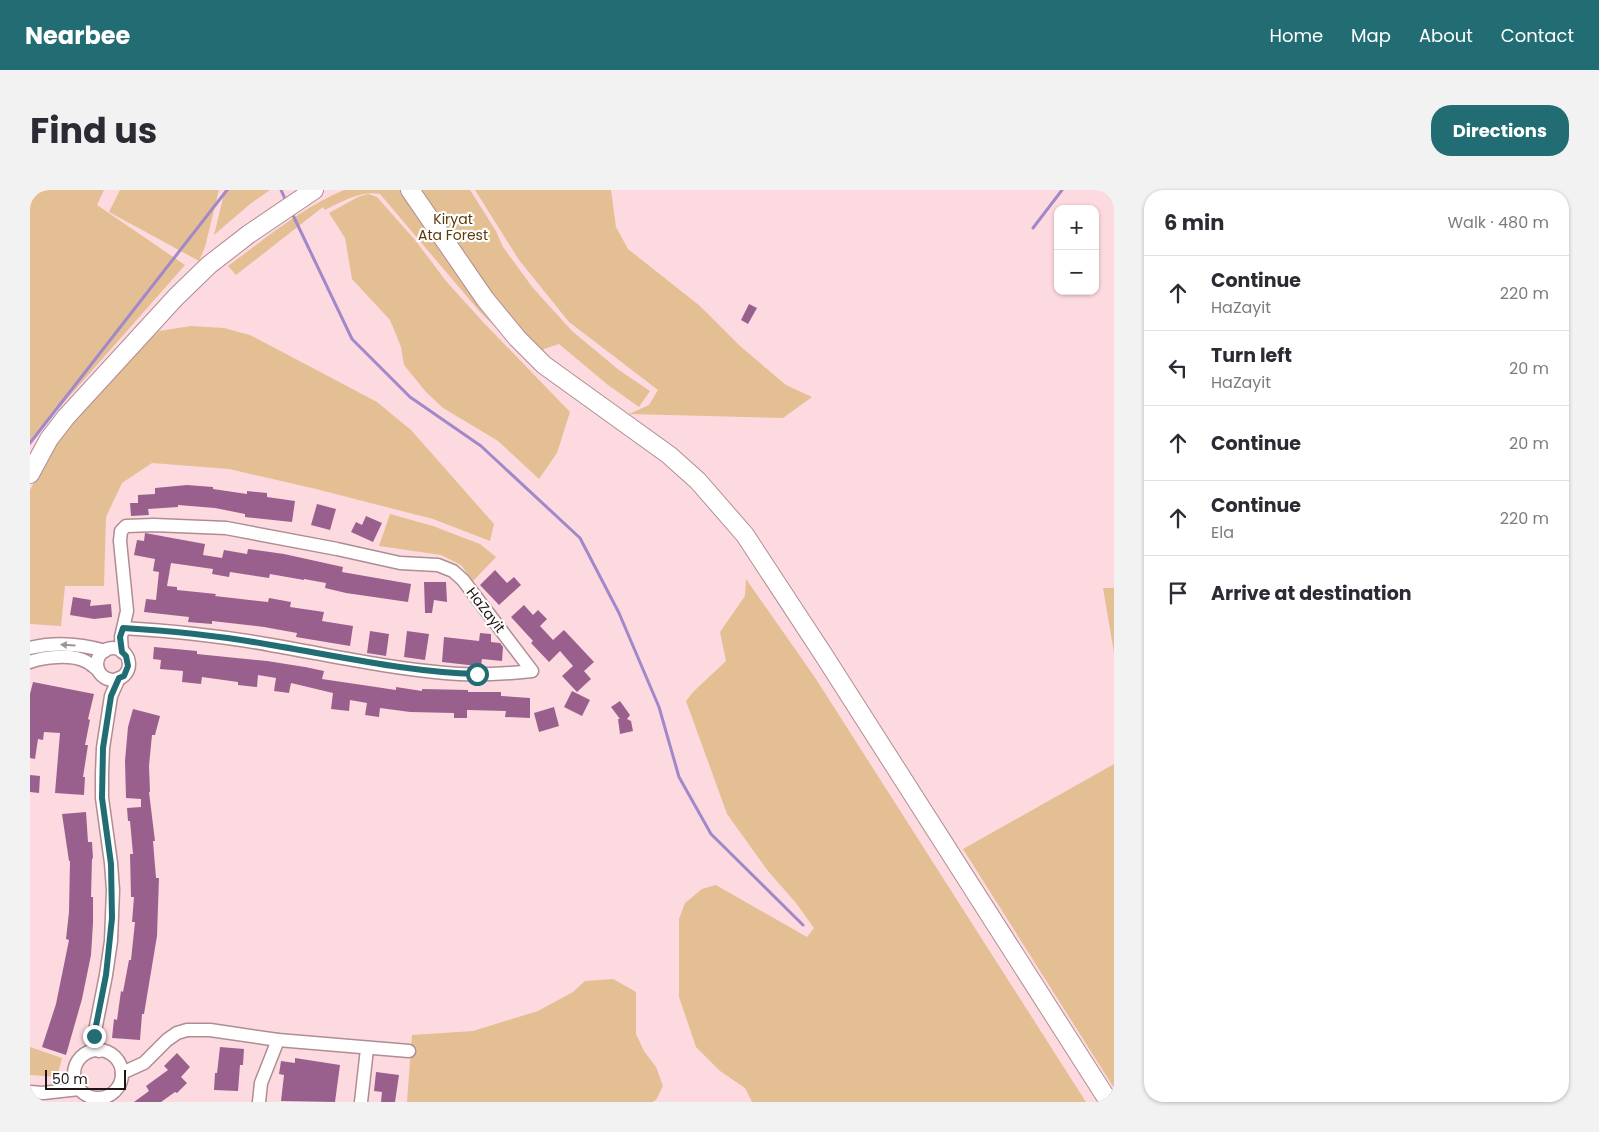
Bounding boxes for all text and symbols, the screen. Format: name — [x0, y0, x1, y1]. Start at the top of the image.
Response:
text: Nearbee — [25, 19, 130, 52]
text: Home — [1269, 23, 1323, 48]
text: Map — [1351, 23, 1391, 48]
text: About — [1419, 23, 1473, 48]
text: Contact — [1501, 23, 1574, 48]
button: Directions — [1431, 105, 1569, 156]
text: Find us — [30, 106, 157, 155]
map controls — [1054, 205, 1099, 295]
button: + — [1054, 205, 1099, 250]
text: 6 min — [1164, 208, 1224, 237]
park label: Kiryat Ata Forest — [418, 209, 488, 245]
text: Walk · 480 m — [1447, 211, 1549, 234]
button: − — [1054, 250, 1099, 295]
text: Continue — [1211, 267, 1301, 294]
icon: ahead — [1164, 279, 1192, 307]
text: 220 m — [1500, 282, 1549, 305]
text: HaZayit — [1211, 296, 1271, 319]
text: Turn left — [1211, 342, 1292, 369]
icon: left — [1164, 354, 1192, 382]
text: 20 m — [1509, 357, 1549, 380]
text: HaZayit — [1211, 371, 1271, 394]
icon: ahead — [1164, 429, 1192, 457]
text: Continue — [1211, 430, 1301, 457]
text: 20 m — [1509, 432, 1549, 455]
text: Continue — [1211, 492, 1301, 519]
icon: ahead — [1164, 504, 1192, 532]
text: 220 m — [1500, 507, 1549, 530]
text: Ela — [1211, 521, 1234, 544]
icon: arrive — [1164, 579, 1192, 607]
text: Arrive at destination — [1211, 580, 1412, 607]
street label: HaZayit — [462, 583, 510, 637]
one-way arrow — [59, 641, 75, 649]
route start — [466, 663, 489, 686]
route end — [83, 1025, 106, 1048]
scale bar — [45, 1067, 126, 1090]
text: 50 m — [52, 1069, 88, 1089]

